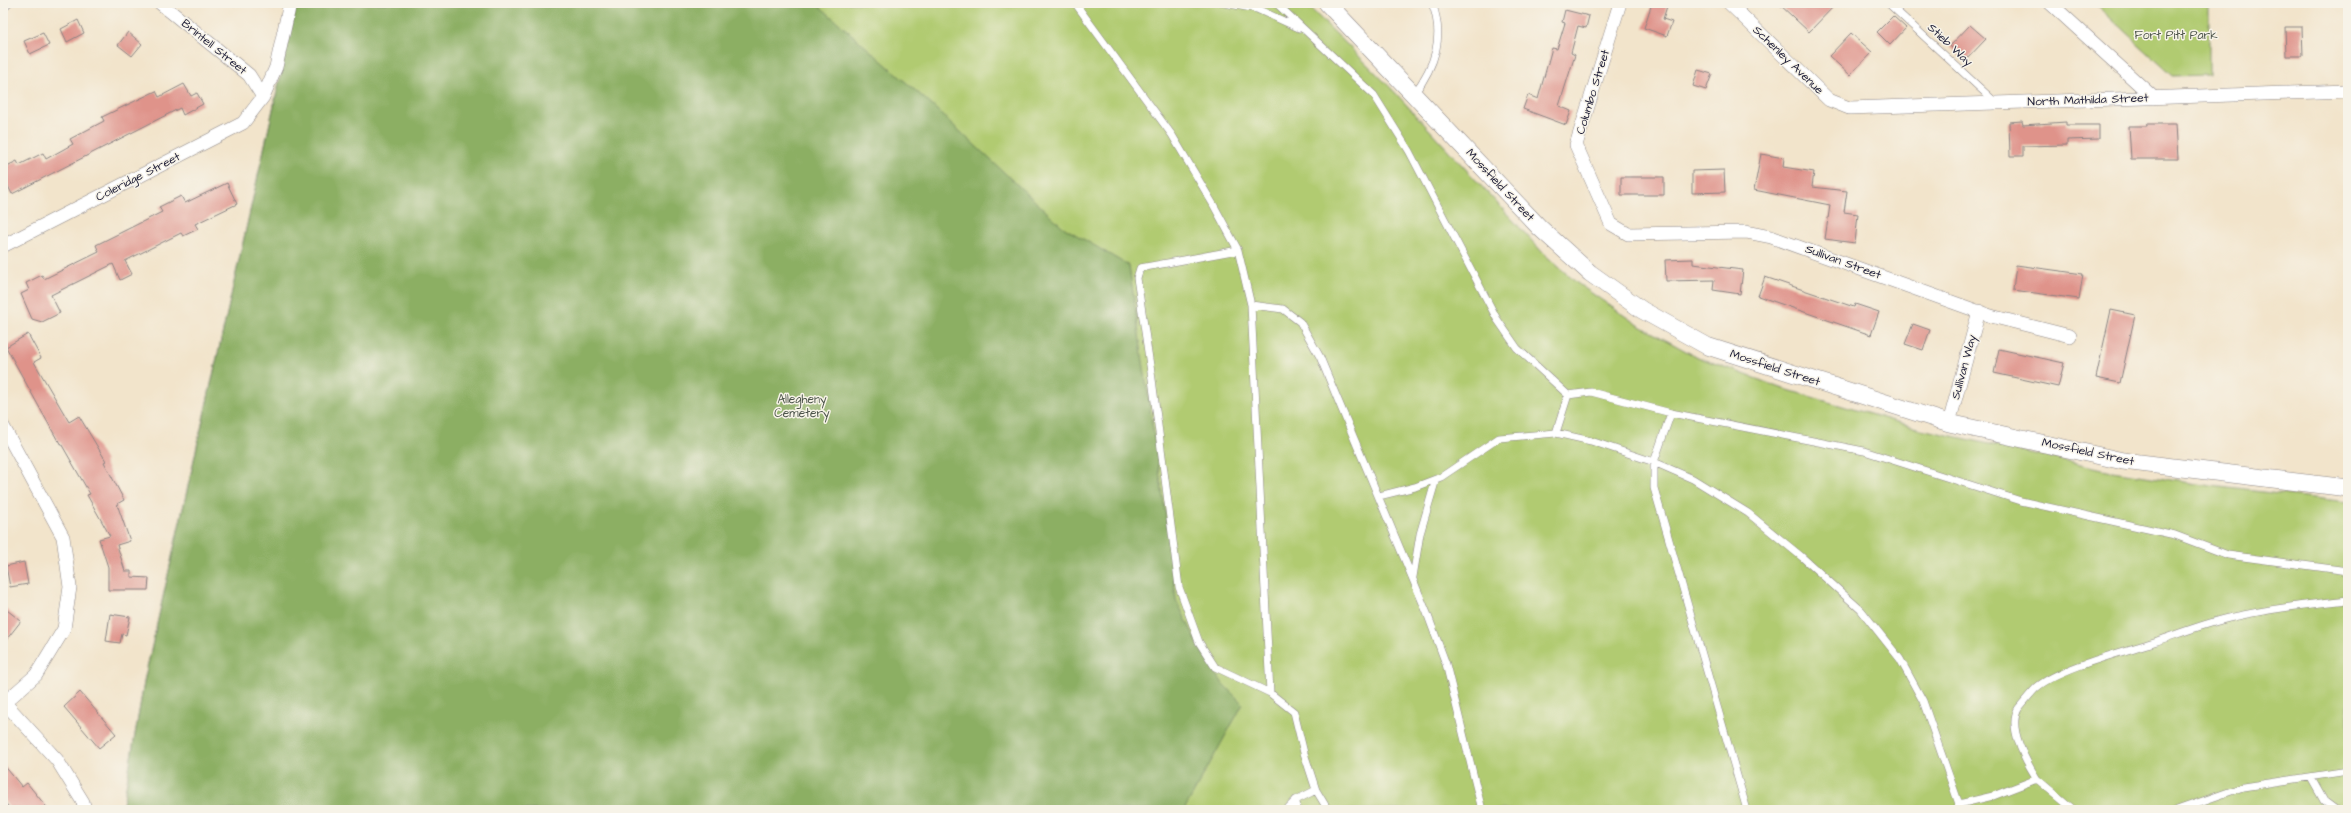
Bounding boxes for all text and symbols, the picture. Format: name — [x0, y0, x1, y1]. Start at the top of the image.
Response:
street label: Brintell Street — [178, 15, 251, 79]
street label: Stieb Way — [1923, 20, 1977, 71]
street label: Schenley Avenue — [1748, 22, 1828, 99]
park label: Fort Pitt Park — [2134, 27, 2218, 44]
street label: Columbo Street — [1572, 47, 1614, 137]
street label: North Mathilda Street — [2027, 89, 2149, 111]
street label: Mossfield Street — [1462, 145, 1538, 225]
street label: Coleridge Street — [93, 148, 184, 207]
street label: Sullivan Street — [1803, 240, 1883, 284]
street label: Sullivan Way — [1947, 332, 1982, 402]
street label: Mossfield Street — [1728, 345, 1822, 391]
park label: Allegheny Cemetery — [774, 391, 830, 423]
street label: Mossfield Street — [2040, 434, 2136, 470]

